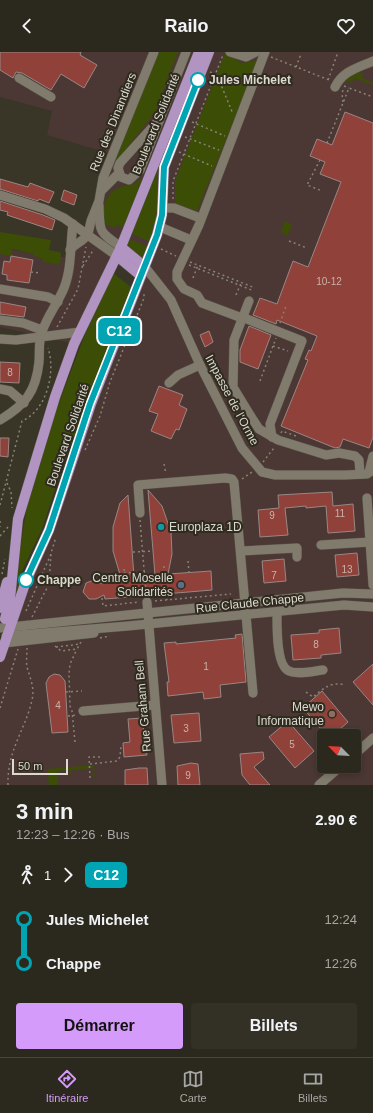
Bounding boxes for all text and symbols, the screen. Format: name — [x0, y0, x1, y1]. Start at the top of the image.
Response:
icon: back — [16, 15, 38, 37]
icon: heart — [335, 15, 357, 37]
text: Railo — [164, 16, 209, 36]
street label: Rue des Dinandiers — [87, 71, 139, 173]
street label: Boulevard Solidarité — [129, 71, 183, 176]
marker: Jules Michelet — [190, 72, 206, 88]
place label: Jules Michelet — [209, 73, 291, 87]
house number: 10-12 — [316, 276, 342, 287]
line badge: C12 — [96, 318, 142, 344]
text: C12 — [106, 323, 132, 339]
street label: Impasse de l'Orme — [202, 352, 262, 448]
house number: 8 — [7, 367, 13, 378]
street label: Boulevard Solidarité — [44, 382, 92, 488]
house number: 11 — [335, 508, 346, 519]
house number: 9 — [269, 510, 275, 521]
place label: Europlaza 1D — [169, 520, 242, 534]
marker: Europlaza 1D — [156, 522, 166, 532]
house number: 13 — [341, 564, 353, 575]
house number: 7 — [271, 570, 277, 581]
place label: Centre Moselle Solidarités — [92, 571, 173, 599]
marker: Chappe — [18, 572, 34, 588]
place label: Chappe — [37, 573, 81, 587]
marker: Centre Moselle Solidarités — [176, 580, 186, 590]
street label: Rue Claude Chappe — [195, 590, 305, 616]
house number: 8 — [313, 639, 319, 650]
street label: Rue Graham Bell — [132, 660, 154, 752]
house number: 1 — [203, 661, 209, 672]
house number: 4 — [55, 700, 61, 711]
place label: Mewo Informatique — [257, 700, 324, 728]
marker: Mewo Informatique — [327, 709, 337, 719]
house number: 3 — [183, 723, 189, 734]
north arrow — [317, 729, 361, 773]
map controls — [317, 729, 361, 773]
house number: 5 — [289, 739, 295, 750]
scale bar — [12, 757, 68, 776]
text: 50 m — [18, 760, 42, 772]
house number: 9 — [185, 770, 191, 781]
text: 3 min — [16, 799, 73, 824]
text: 2.90 € — [315, 811, 357, 828]
text: 12:23 – 12:26 · Bus — [16, 827, 129, 842]
icon: walk — [16, 864, 38, 886]
icon: forward — [57, 864, 79, 886]
text: C12 — [93, 867, 119, 883]
text: 1 — [44, 868, 51, 883]
text: Jules Michelet — [46, 911, 149, 928]
text: 12:24 — [324, 912, 357, 927]
text: Chappe — [46, 955, 101, 972]
text: 12:26 — [324, 956, 357, 971]
button: Démarrer — [16, 1003, 183, 1049]
button: Billets — [191, 1003, 357, 1049]
tab: Itinéraire — [46, 1068, 88, 1104]
tab: Carte — [180, 1068, 207, 1104]
tab: Billets — [298, 1068, 327, 1104]

